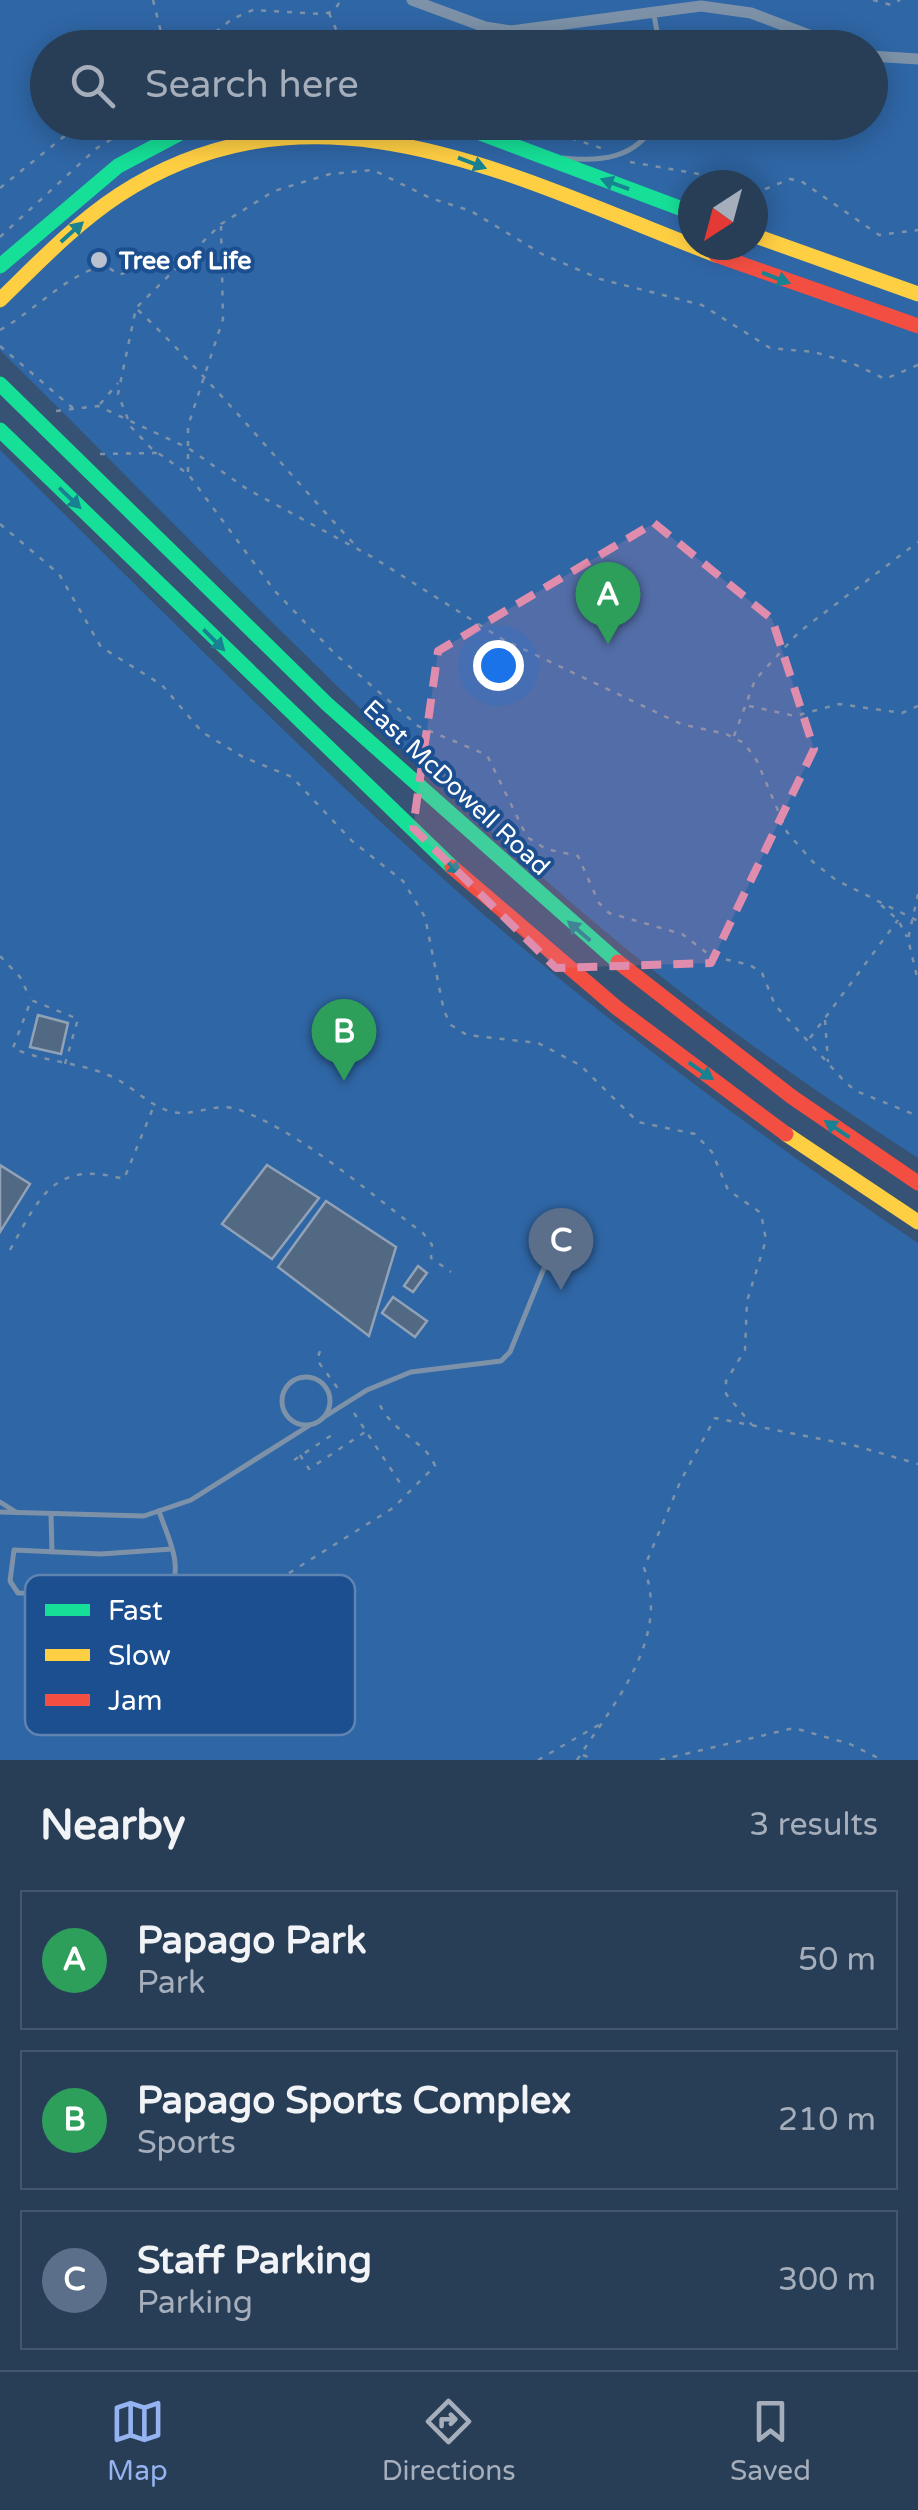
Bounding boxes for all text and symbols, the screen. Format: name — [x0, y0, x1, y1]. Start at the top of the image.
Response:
search box — [30, 30, 888, 140]
icon: search — [65, 58, 120, 113]
text: Search here — [145, 62, 359, 108]
one-way arrow — [458, 156, 488, 171]
north arrow — [678, 170, 768, 260]
one-way arrow — [599, 175, 629, 191]
one-way arrow — [59, 222, 84, 244]
place label: Tree of Life — [118, 246, 251, 276]
marker: Tree of Life — [88, 249, 110, 271]
one-way arrow — [762, 271, 792, 286]
one-way arrow — [57, 486, 81, 509]
pin: A — [576, 562, 640, 644]
one-way arrow — [202, 628, 226, 652]
your location — [473, 640, 524, 691]
street label: East McDowell Road — [357, 694, 556, 882]
one-way arrow — [437, 853, 462, 875]
one-way arrow — [567, 921, 592, 943]
pin: B — [312, 998, 376, 1081]
one-way arrow — [687, 1061, 714, 1080]
one-way arrow — [824, 1120, 851, 1139]
pin: C — [528, 1208, 594, 1290]
legend — [25, 1575, 355, 1735]
text: Fast — [108, 1594, 163, 1628]
text: Slow — [108, 1639, 171, 1673]
text: Jam — [108, 1684, 163, 1718]
text: Nearby — [40, 1800, 185, 1851]
text: 3 results — [749, 1806, 878, 1844]
text: Papago Park — [137, 1918, 366, 1964]
text: A — [63, 1941, 86, 1979]
text: 50 m — [798, 1941, 876, 1979]
text: Park — [137, 1964, 205, 2002]
text: Papago Sports Complex — [137, 2078, 572, 2124]
text: B — [63, 2101, 86, 2139]
text: 210 m — [778, 2101, 876, 2139]
text: Sports — [137, 2124, 236, 2162]
text: Staff Parking — [137, 2238, 372, 2284]
text: C — [63, 2261, 86, 2299]
text: 300 m — [778, 2261, 876, 2299]
text: Parking — [137, 2284, 253, 2322]
tab: Map — [107, 2394, 168, 2488]
tab: Directions — [382, 2394, 516, 2488]
tab: Saved — [730, 2394, 811, 2488]

